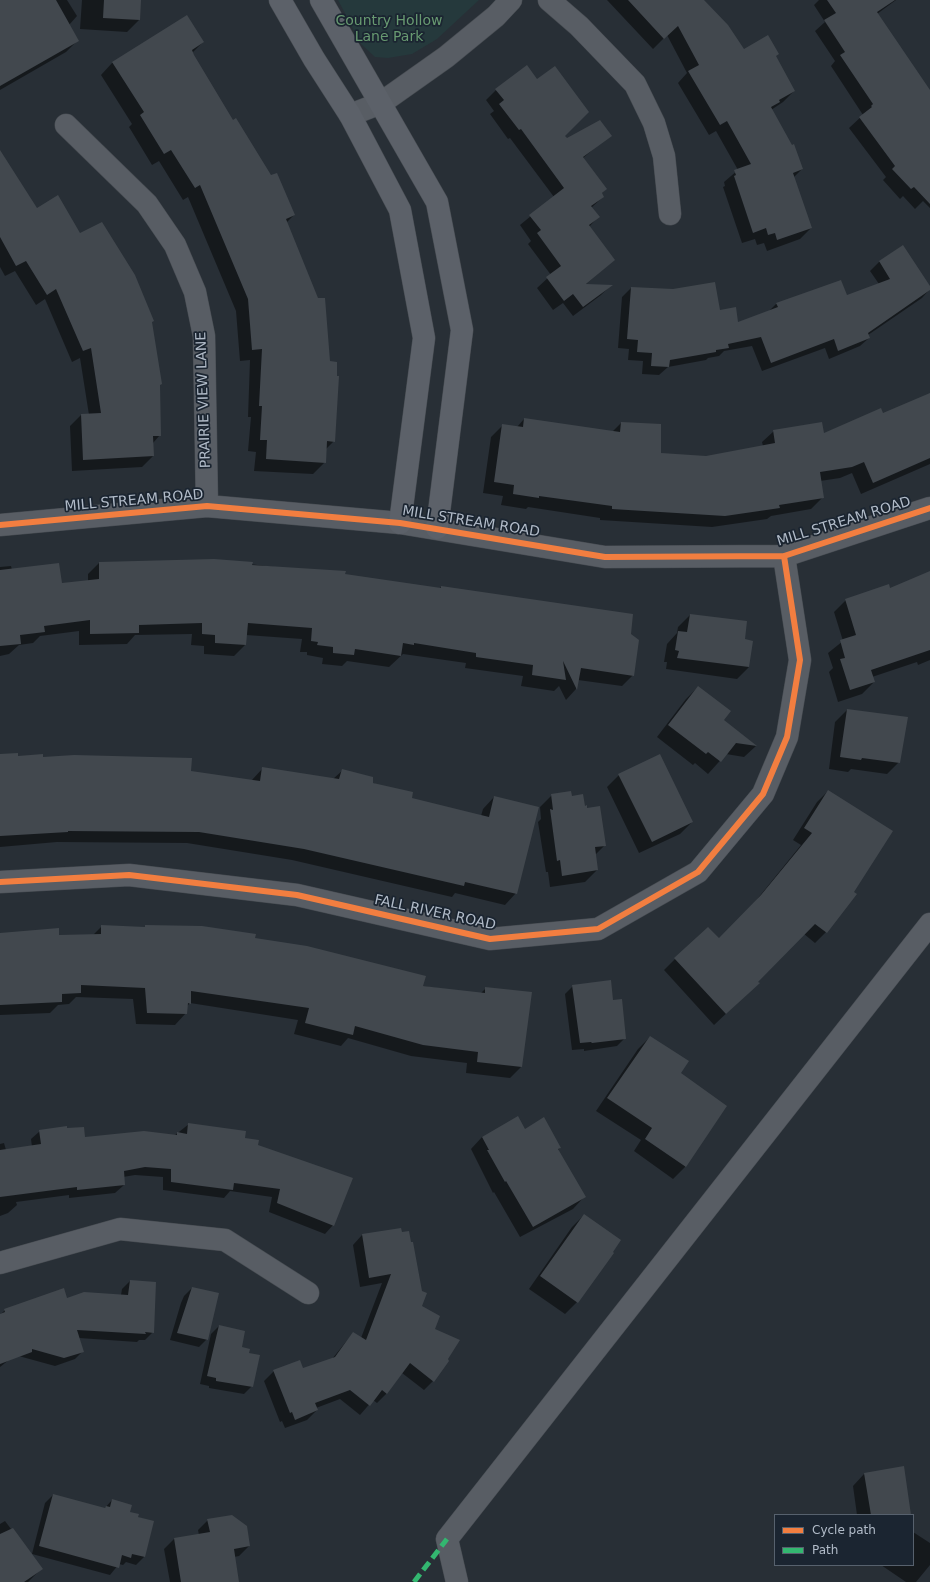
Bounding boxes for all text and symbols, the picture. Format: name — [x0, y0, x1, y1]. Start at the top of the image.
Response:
park label: Country Hollow Lane Park — [336, 13, 442, 46]
street label: PRAIRIE VIEW LANE — [193, 332, 215, 468]
street label: MILL STREAM ROAD — [64, 487, 204, 515]
street label: MILL STREAM ROAD — [775, 494, 913, 550]
street label: MILL STREAM ROAD — [401, 503, 541, 541]
street label: FALL RIVER ROAD — [373, 892, 497, 934]
legend — [774, 1514, 914, 1566]
text: Cycle path — [812, 1523, 876, 1537]
text: Path — [812, 1543, 838, 1557]

